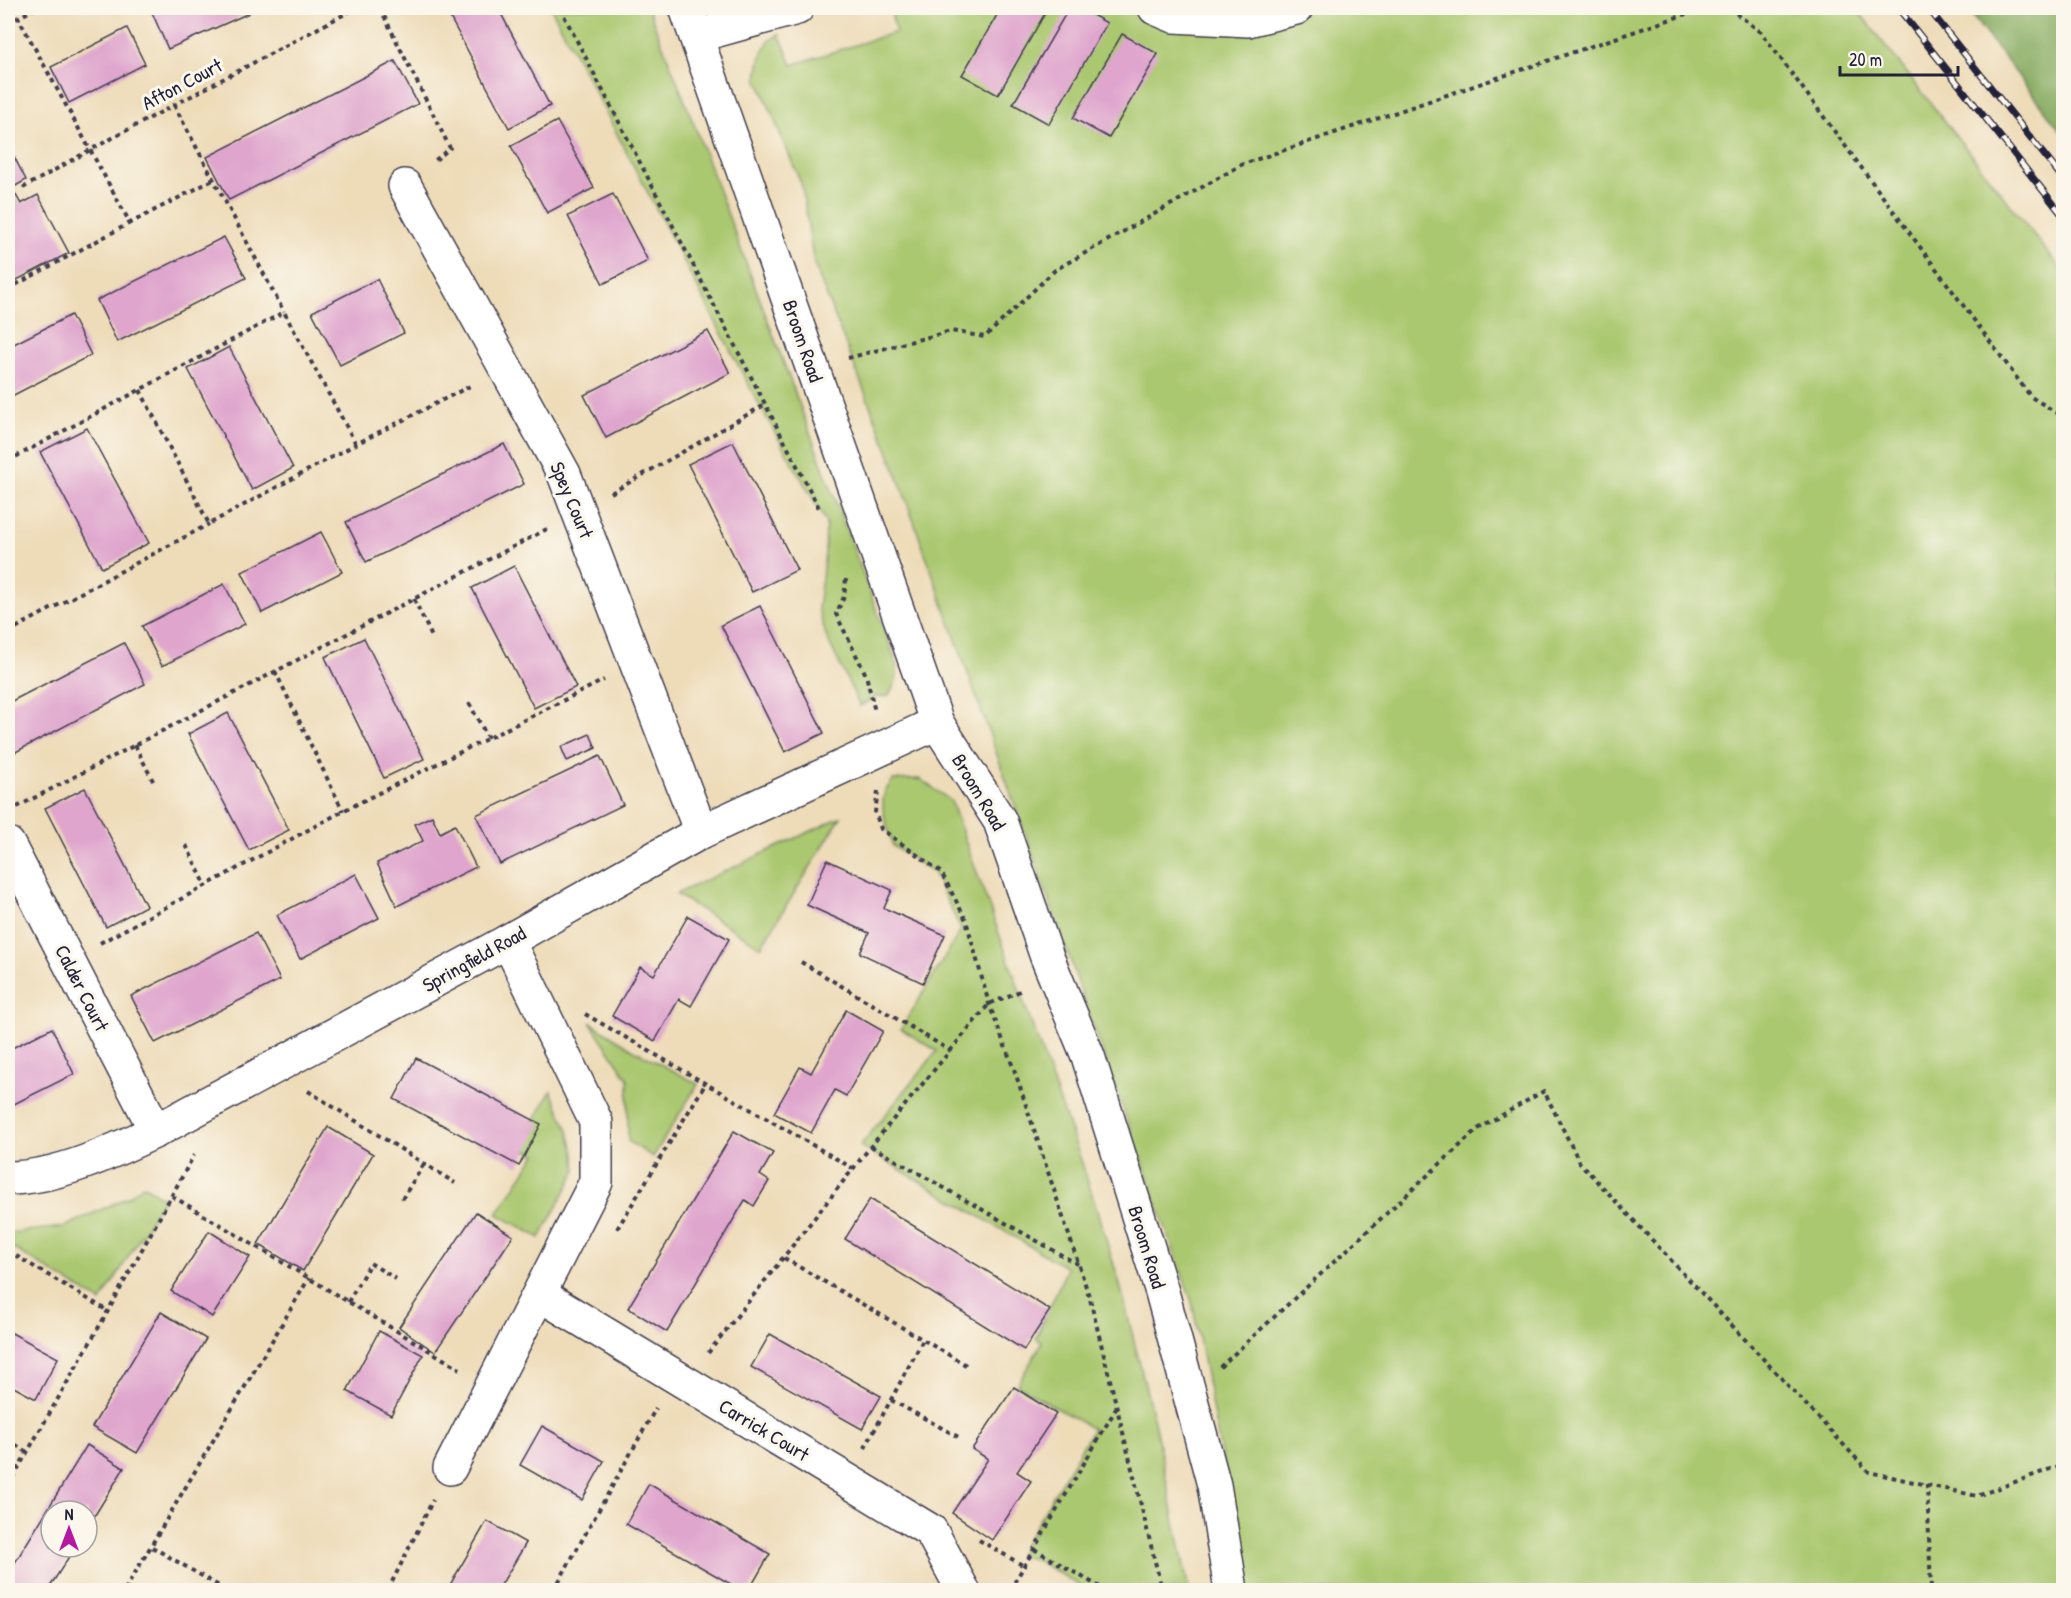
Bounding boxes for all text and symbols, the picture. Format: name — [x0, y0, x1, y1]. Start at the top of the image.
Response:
scale bar — [1840, 39, 1958, 77]
text: 20 m — [1849, 47, 1882, 72]
street label: Afton Court — [137, 51, 228, 116]
street label: Broom Road — [777, 296, 830, 386]
street label: Spey Court — [544, 458, 601, 543]
street label: Broom Road — [946, 748, 1013, 835]
street label: Springfield Road — [417, 919, 530, 998]
street label: Calder Court — [49, 940, 116, 1037]
street label: Broom Road — [1122, 1202, 1173, 1292]
street label: Carrick Court — [714, 1392, 815, 1468]
north arrow — [39, 1499, 99, 1559]
text: N — [65, 1503, 74, 1525]

